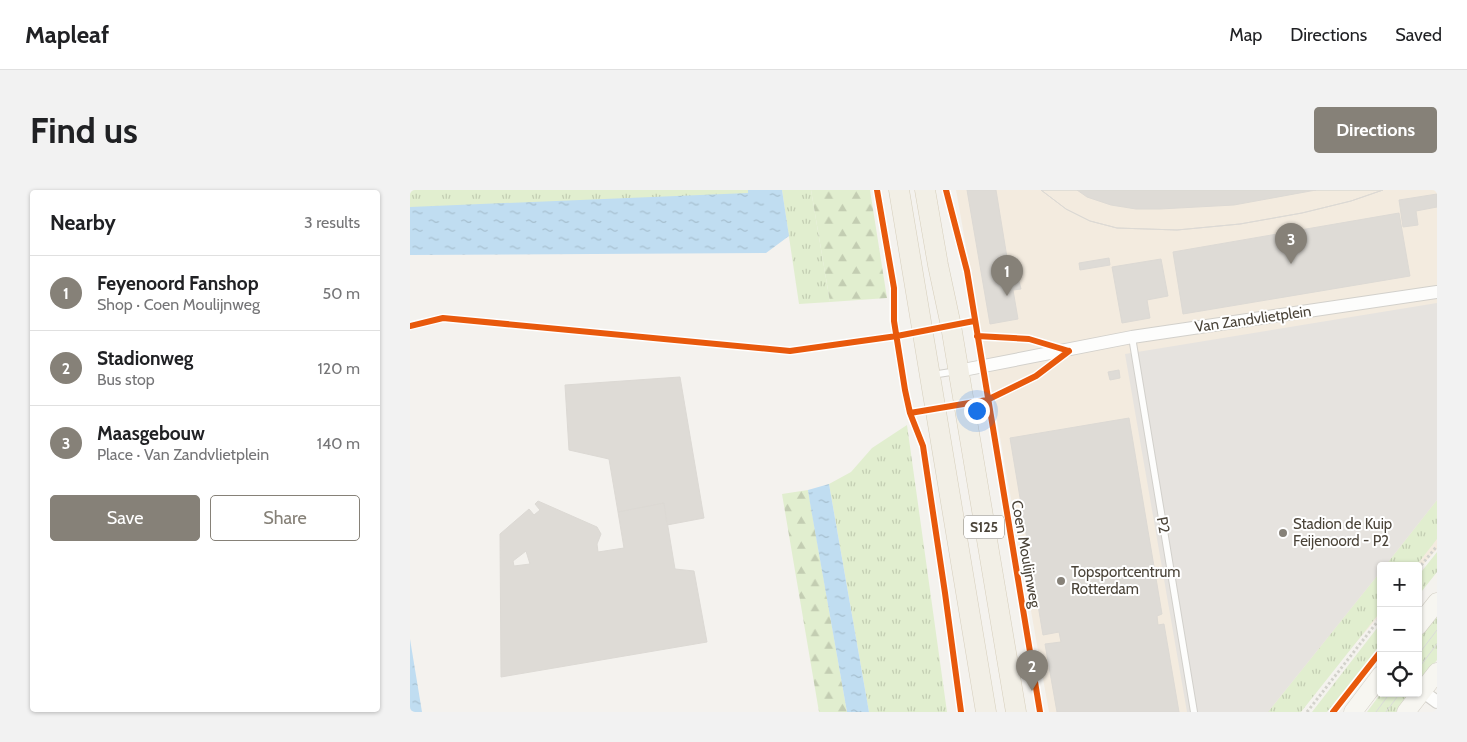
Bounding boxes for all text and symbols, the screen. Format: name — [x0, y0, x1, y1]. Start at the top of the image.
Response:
text: Mapleaf — [25, 20, 109, 49]
text: Map — [1229, 24, 1262, 46]
text: Directions — [1290, 24, 1367, 46]
text: Saved — [1395, 24, 1442, 46]
button: Directions — [1314, 107, 1437, 153]
text: Find us — [30, 109, 138, 152]
text: Nearby — [50, 210, 116, 235]
text: 3 results — [304, 213, 360, 232]
pin: 3 — [1275, 223, 1307, 264]
pin: 1 — [991, 255, 1023, 296]
text: Feyenoord Fanshop — [97, 272, 259, 295]
text: 1 — [63, 284, 69, 303]
text: 50 m — [323, 284, 360, 303]
text: Shop · Coen Moulijnweg — [97, 295, 260, 314]
street label: Van Zandvlietplein — [1194, 302, 1312, 336]
text: Stadionweg — [97, 347, 193, 370]
text: 2 — [62, 359, 70, 378]
text: 120 m — [318, 359, 360, 378]
text: Bus stop — [97, 370, 155, 389]
your location — [964, 398, 990, 424]
text: Maasgebouw — [97, 422, 205, 445]
text: 3 — [62, 434, 70, 453]
text: 140 m — [317, 434, 360, 453]
text: Place · Van Zandvlietplein — [97, 445, 269, 464]
button: Save — [50, 495, 200, 541]
button: Share — [210, 495, 360, 541]
street label: Coen Moulijnweg — [1008, 499, 1044, 610]
street label: P2 — [1153, 515, 1173, 535]
place label: Stadion de Kuip Feijenoord - P2 — [1293, 515, 1392, 550]
road number: S125 — [964, 516, 1004, 538]
marker: Stadion de Kuip Feijenoord - P2 — [1277, 527, 1289, 539]
map controls — [1377, 562, 1422, 697]
button: + — [1377, 562, 1422, 607]
place label: Topsportcentrum Rotterdam — [1071, 563, 1180, 598]
marker: Topsportcentrum Rotterdam — [1055, 575, 1067, 587]
button: − — [1377, 607, 1422, 652]
pin: 2 — [1016, 650, 1048, 691]
button: locate — [1377, 652, 1422, 697]

